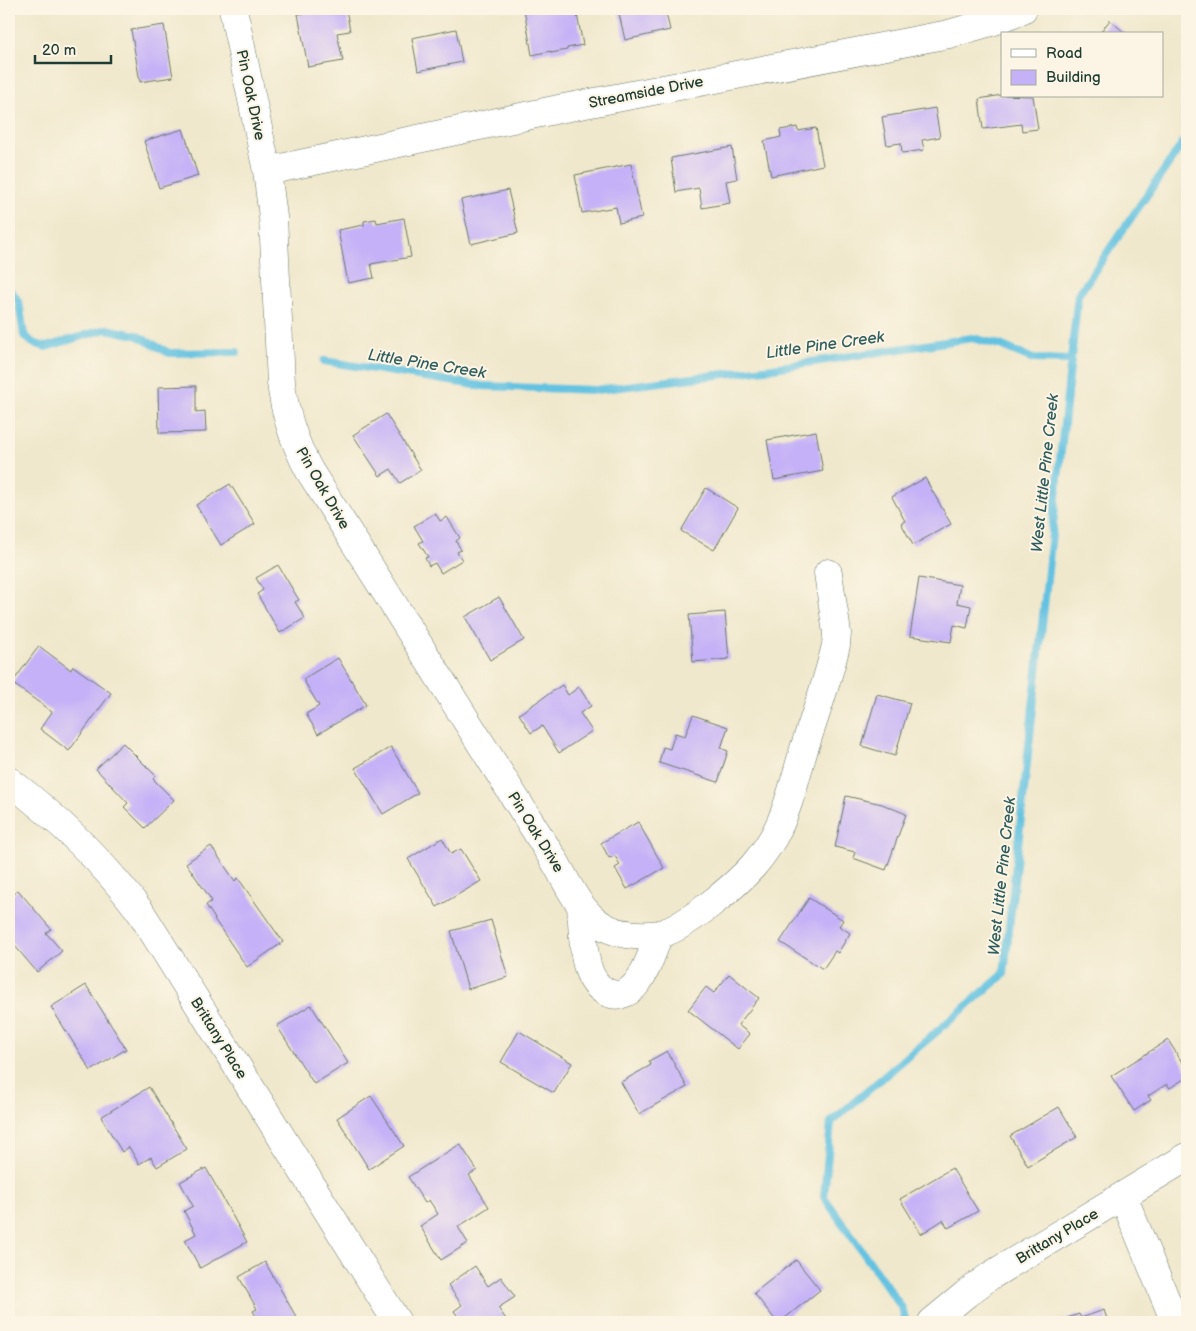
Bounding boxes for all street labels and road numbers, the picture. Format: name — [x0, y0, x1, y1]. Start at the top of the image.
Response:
street label: Pin Oak Drive — [232, 48, 269, 142]
street label: Streamside Drive — [587, 72, 705, 113]
street label: Pin Oak Drive — [291, 444, 354, 533]
street label: Pin Oak Drive — [503, 788, 568, 876]
street label: Brittany Place — [186, 994, 251, 1083]
street label: Brittany Place — [1013, 1204, 1102, 1268]

